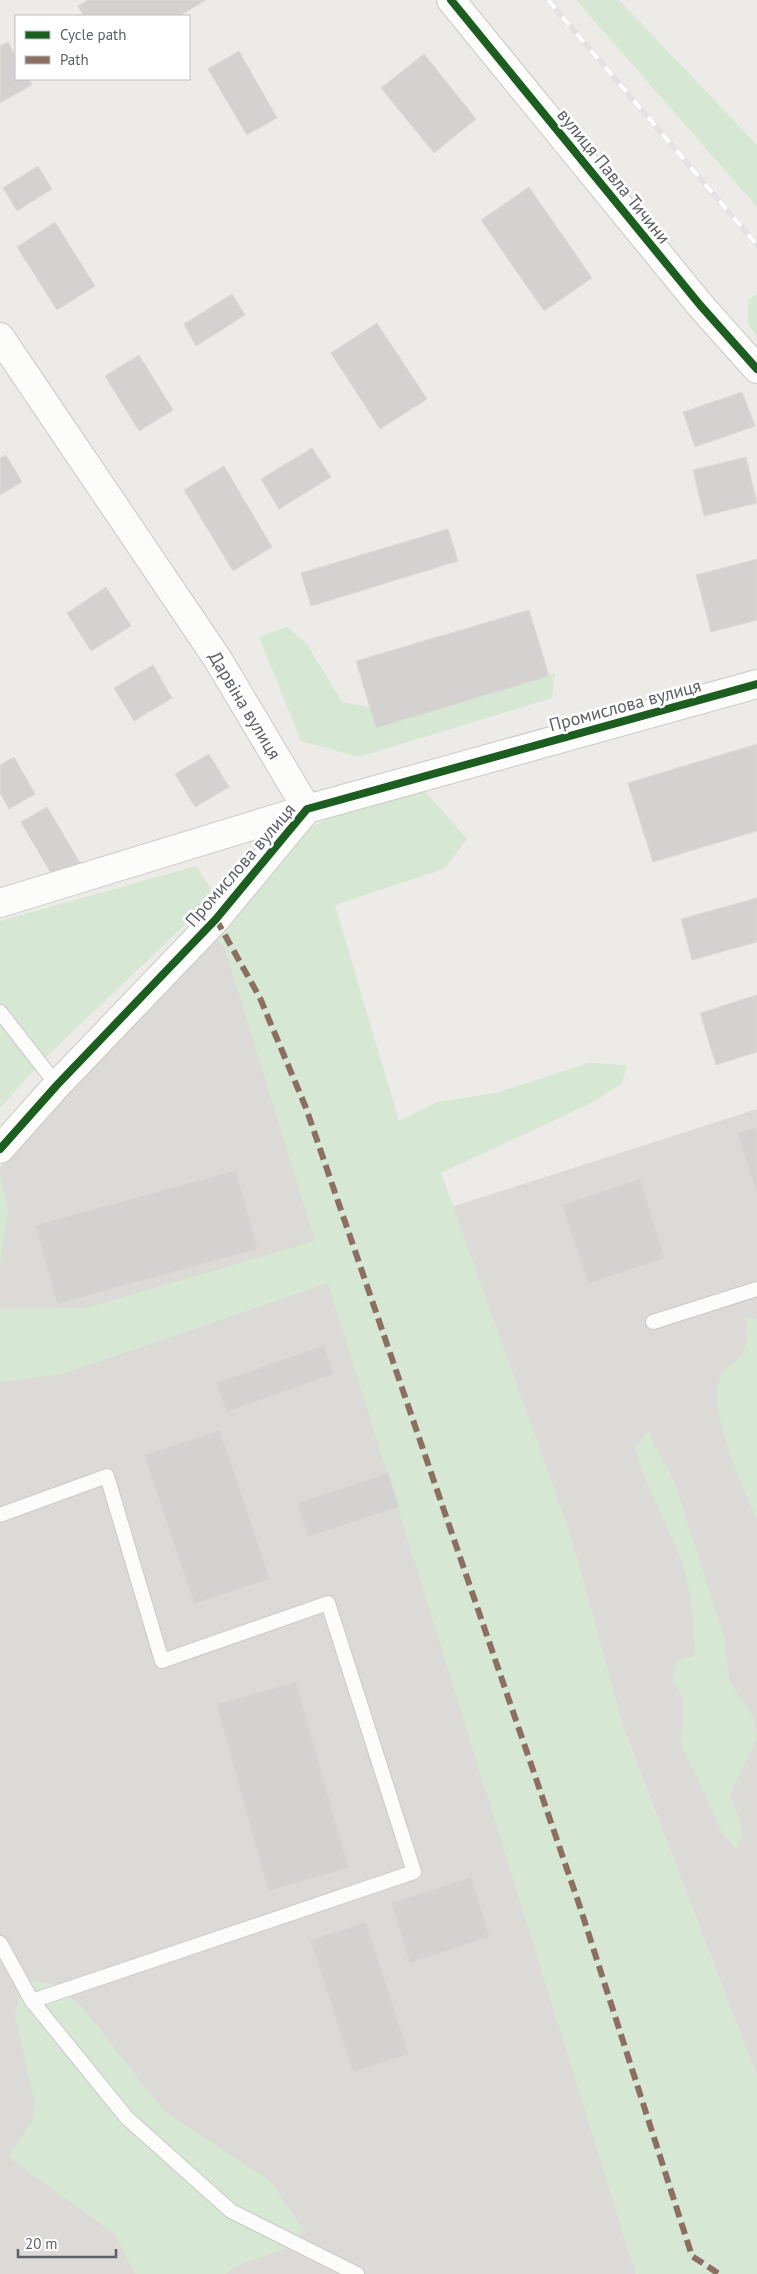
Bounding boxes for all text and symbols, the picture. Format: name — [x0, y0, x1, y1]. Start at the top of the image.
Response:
legend — [15, 15, 190, 80]
text: Cycle path — [60, 25, 126, 44]
text: Path — [60, 50, 89, 69]
street label: вулиця Павла Тичини — [552, 104, 676, 248]
street label: Дарвіна вулиця — [204, 647, 286, 763]
street label: Промислова вулиця — [546, 674, 704, 736]
street label: Промислова вулиця — [180, 798, 300, 932]
scale bar — [18, 2226, 115, 2258]
text: 20 m — [25, 2234, 58, 2253]

